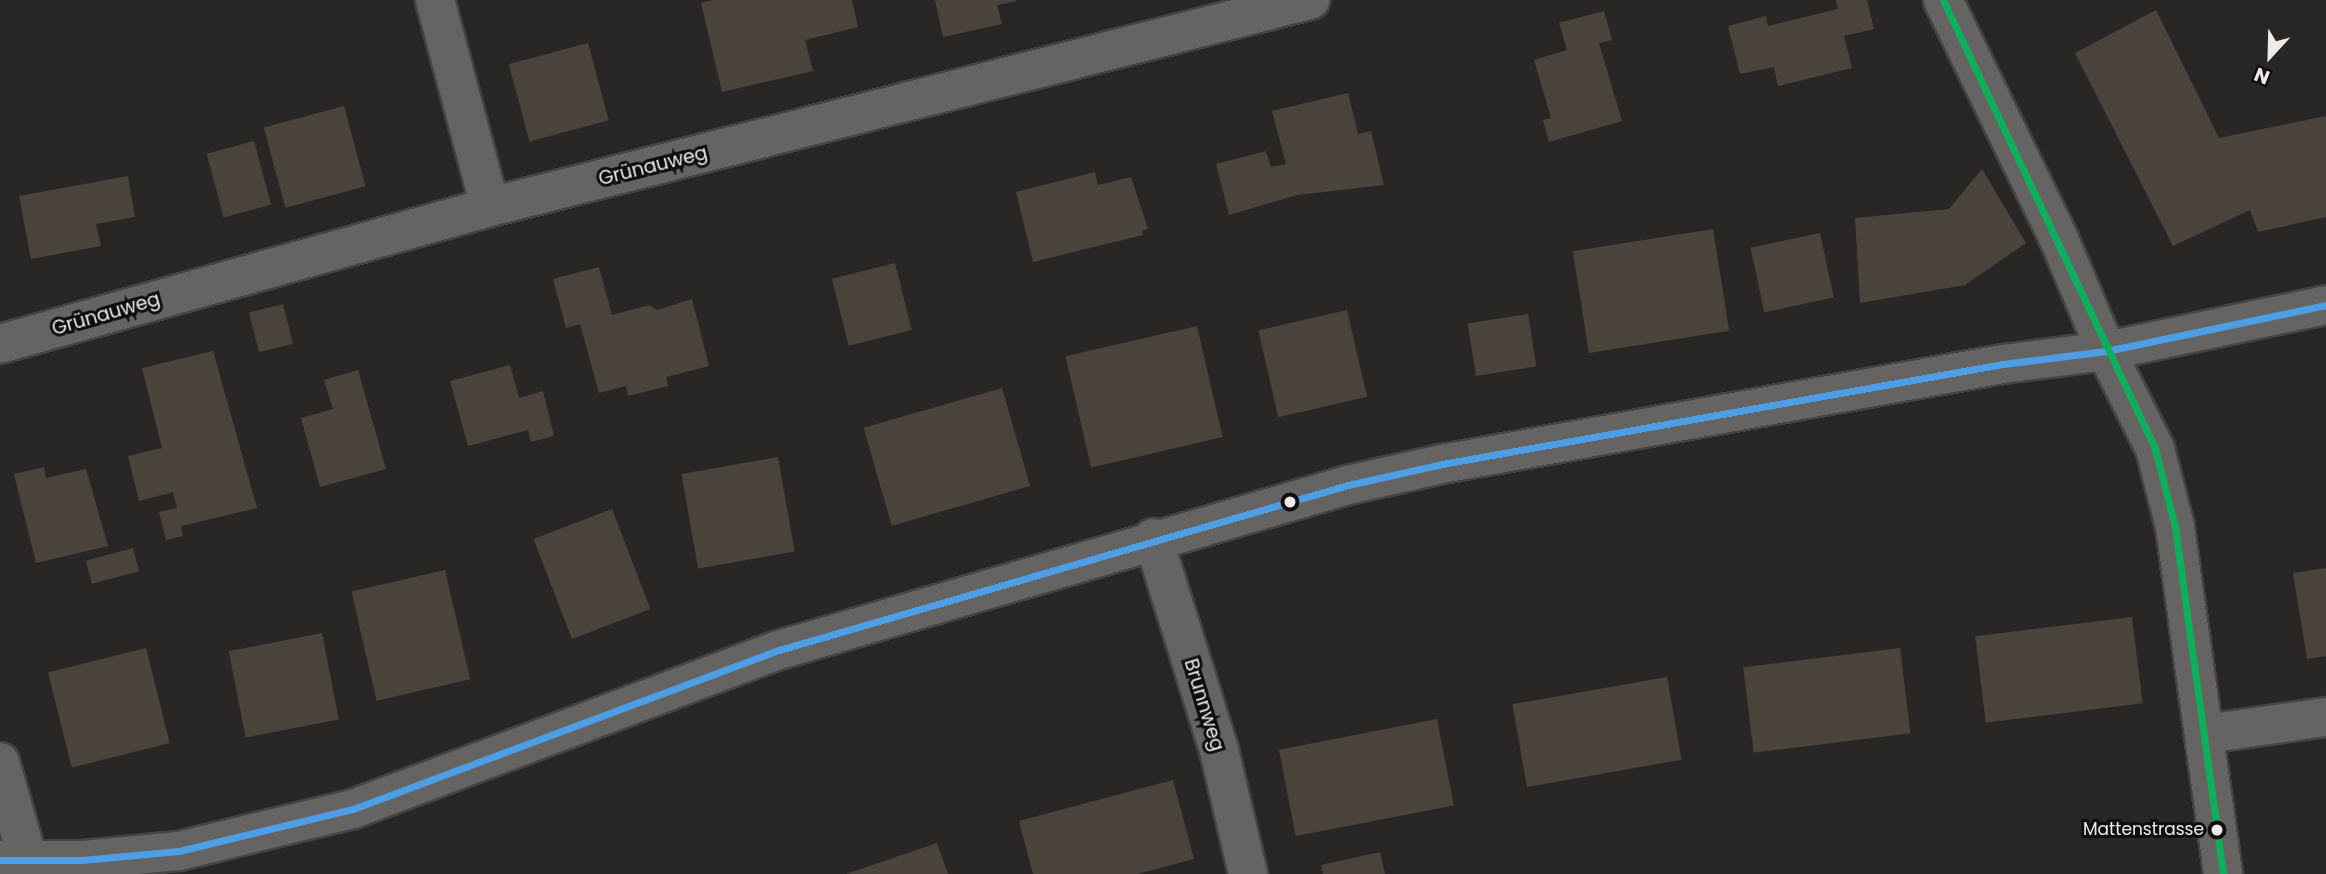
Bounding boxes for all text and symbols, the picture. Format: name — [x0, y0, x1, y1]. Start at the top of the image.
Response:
north arrow — [2235, 21, 2305, 91]
text: N — [2250, 61, 2274, 91]
street label: Grünauweg — [596, 141, 710, 191]
street label: Grünauweg — [49, 288, 163, 340]
unlabelled marker — [1283, 495, 1297, 509]
street label: Brunnweg — [1179, 656, 1229, 754]
place label: Mattenstrasse — [2083, 820, 2204, 840]
marker: Mattenstrasse — [2210, 823, 2224, 837]

